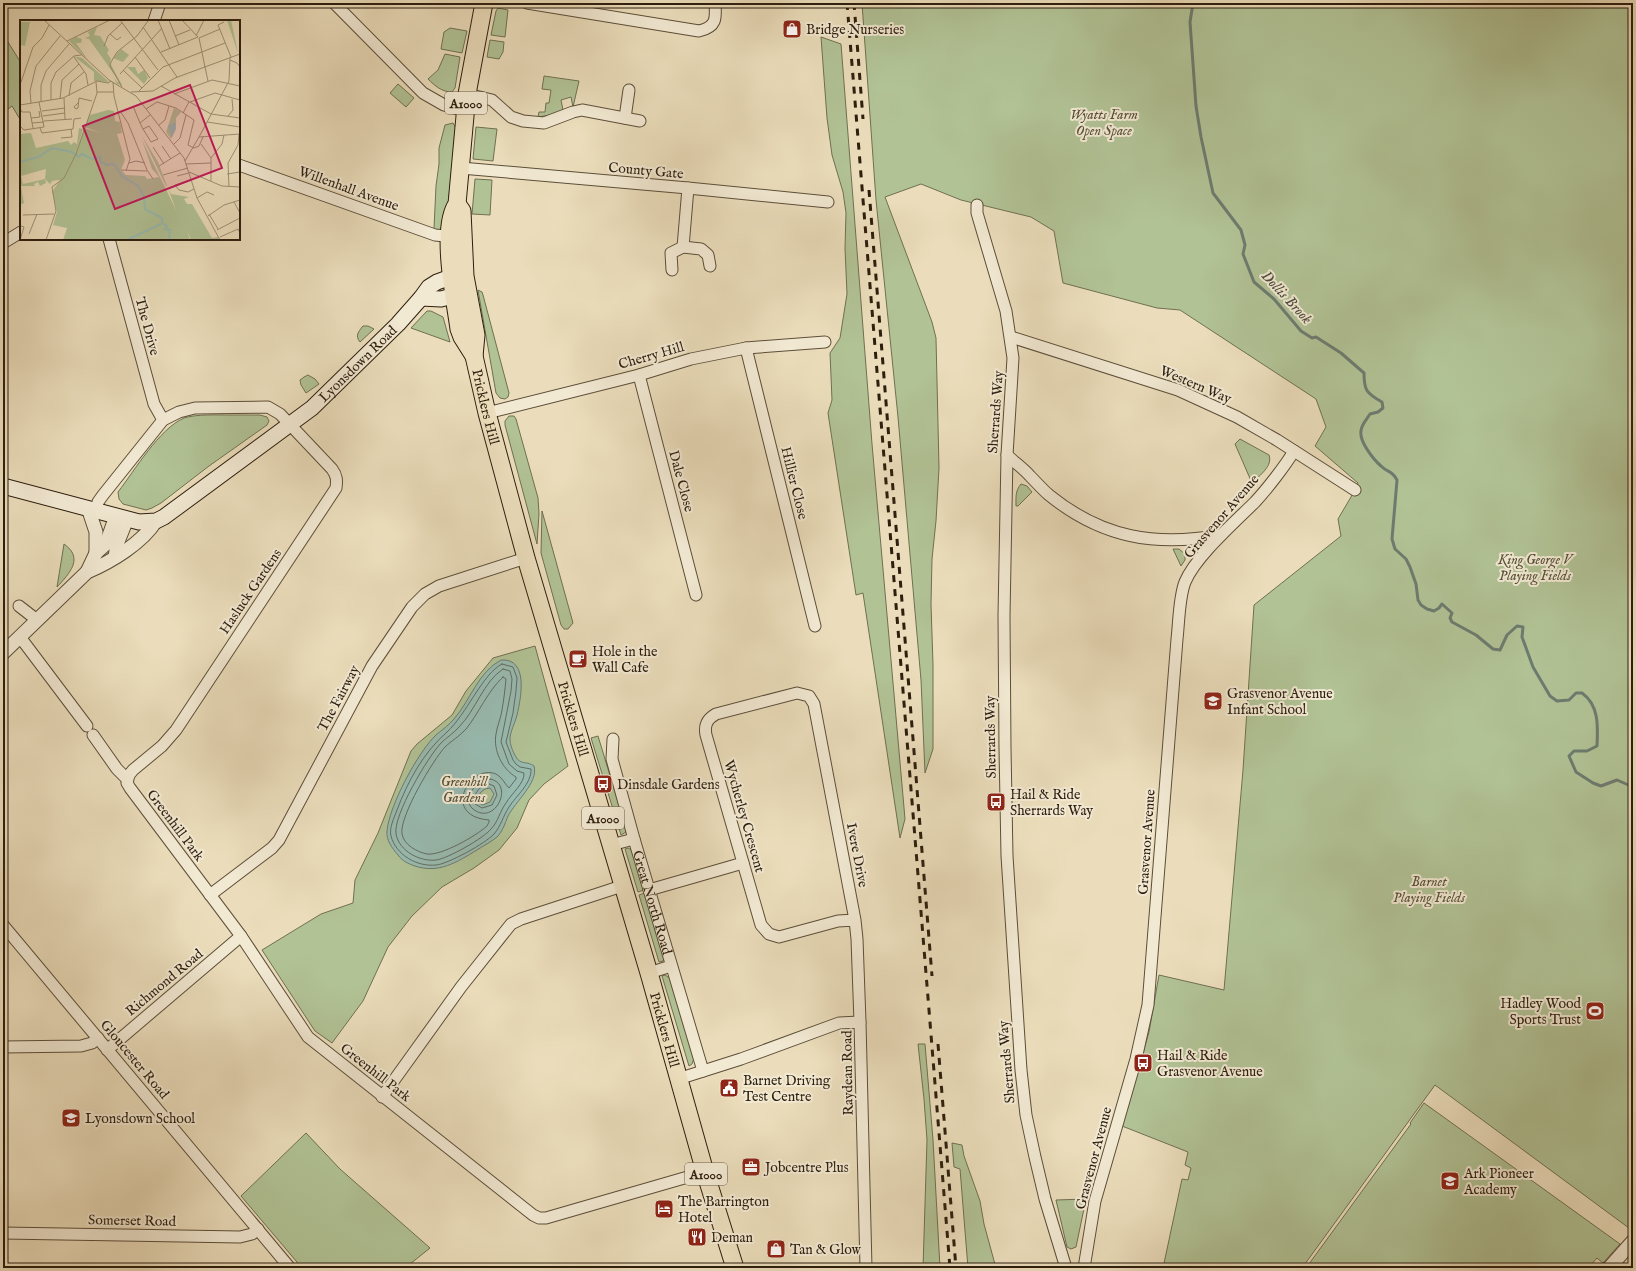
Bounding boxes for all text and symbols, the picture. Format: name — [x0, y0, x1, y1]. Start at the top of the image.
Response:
shop icon: Bridge Nurseries — [781, 18, 803, 40]
inset map — [20, 20, 240, 240]
place label: Bridge Nurseries — [806, 21, 904, 39]
road number: A1000 — [445, 92, 487, 114]
park label: Wyatts Farm Open Space — [1070, 106, 1138, 140]
street label: County Gate — [608, 159, 685, 183]
street label: Willenhall Avenue — [296, 162, 402, 216]
water label: Dollis Brook — [1257, 267, 1316, 328]
street label: The Drive — [131, 295, 164, 358]
street label: Lyonsdown Road — [315, 322, 401, 407]
street label: Cherry Hill — [616, 338, 686, 374]
street label: Western Way — [1157, 362, 1234, 408]
street label: Pricklers Hill — [467, 367, 503, 447]
street label: Sherrards Way — [984, 370, 1008, 454]
street label: Hillier Close — [776, 445, 812, 522]
street label: Dale Close — [664, 448, 698, 515]
street label: Grasvenor Avenue — [1180, 470, 1264, 562]
street label: Hasluck Gardens — [216, 545, 286, 638]
park label: King George V Playing Fields — [1497, 551, 1575, 586]
place label: Hole in the Wall Cafe — [592, 643, 658, 677]
cafe icon: Hole in the Wall Cafe — [567, 648, 589, 670]
street label: The Fairway — [314, 662, 364, 735]
street label: Pricklers Hill — [553, 679, 592, 759]
place label: Grasvenor Avenue Infant School — [1227, 685, 1333, 719]
school or university icon: Grasvenor Avenue Infant School — [1202, 690, 1224, 712]
street label: Sherrards Way — [981, 695, 1001, 779]
street label: Wycherley Crescent — [719, 758, 769, 875]
park label: Greenhill Gardens — [441, 773, 489, 807]
bus stop icon: Dinsdale Gardens — [592, 773, 614, 795]
place label: Dinsdale Gardens — [617, 776, 720, 794]
street label: Greenhill Park — [142, 786, 208, 865]
place label: Hail & Ride Sherrards Way — [1010, 786, 1093, 820]
street label: Grasvenor Avenue — [1134, 788, 1160, 895]
bus stop icon: Hail & Ride Sherrards Way — [985, 791, 1007, 813]
road number: A1000 — [582, 807, 624, 829]
street label: Ivere Drive — [842, 821, 872, 890]
street label: Great North Road — [628, 848, 676, 957]
park label: Barnet Playing Fields — [1393, 873, 1466, 908]
street label: Richmond Road — [122, 945, 207, 1020]
street label: Pricklers Hill — [645, 990, 683, 1070]
place label: Hadley Wood Sports Trust — [1500, 995, 1582, 1029]
sports icon: Hadley Wood Sports Trust — [1584, 1000, 1606, 1022]
street label: Gloucester Road — [96, 1016, 173, 1103]
street label: Sherrards Way — [994, 1020, 1020, 1104]
street label: Raydean Road — [838, 1030, 858, 1116]
street label: Greenhill Park — [336, 1039, 415, 1106]
place label: Hail & Ride Grasvenor Avenue — [1157, 1047, 1263, 1081]
bus stop icon: Hail & Ride Grasvenor Avenue — [1132, 1052, 1154, 1074]
place label: Barnet Driving Test Centre — [743, 1072, 831, 1106]
public building icon: Barnet Driving Test Centre — [718, 1077, 740, 1099]
street label: Grasvenor Avenue — [1072, 1104, 1116, 1212]
school or university icon: Lyonsdown School — [60, 1107, 82, 1129]
place label: Lyonsdown School — [85, 1110, 195, 1128]
office icon: Jobcentre Plus — [740, 1156, 762, 1178]
place label: Jobcentre Plus — [763, 1159, 849, 1177]
road number: A1000 — [685, 1163, 727, 1185]
place label: Ark Pioneer Academy — [1463, 1165, 1534, 1199]
school or university icon: Ark Pioneer Academy — [1439, 1170, 1461, 1192]
place label: The Barrington Hotel — [678, 1193, 770, 1227]
hotel icon: The Barrington Hotel — [653, 1198, 675, 1220]
street label: Somerset Road — [88, 1211, 177, 1231]
restaurant icon: Deman — [686, 1226, 708, 1248]
place label: Deman — [711, 1229, 754, 1247]
shop icon: Tan & Glow — [765, 1238, 787, 1260]
place label: Tan & Glow — [790, 1241, 862, 1259]

